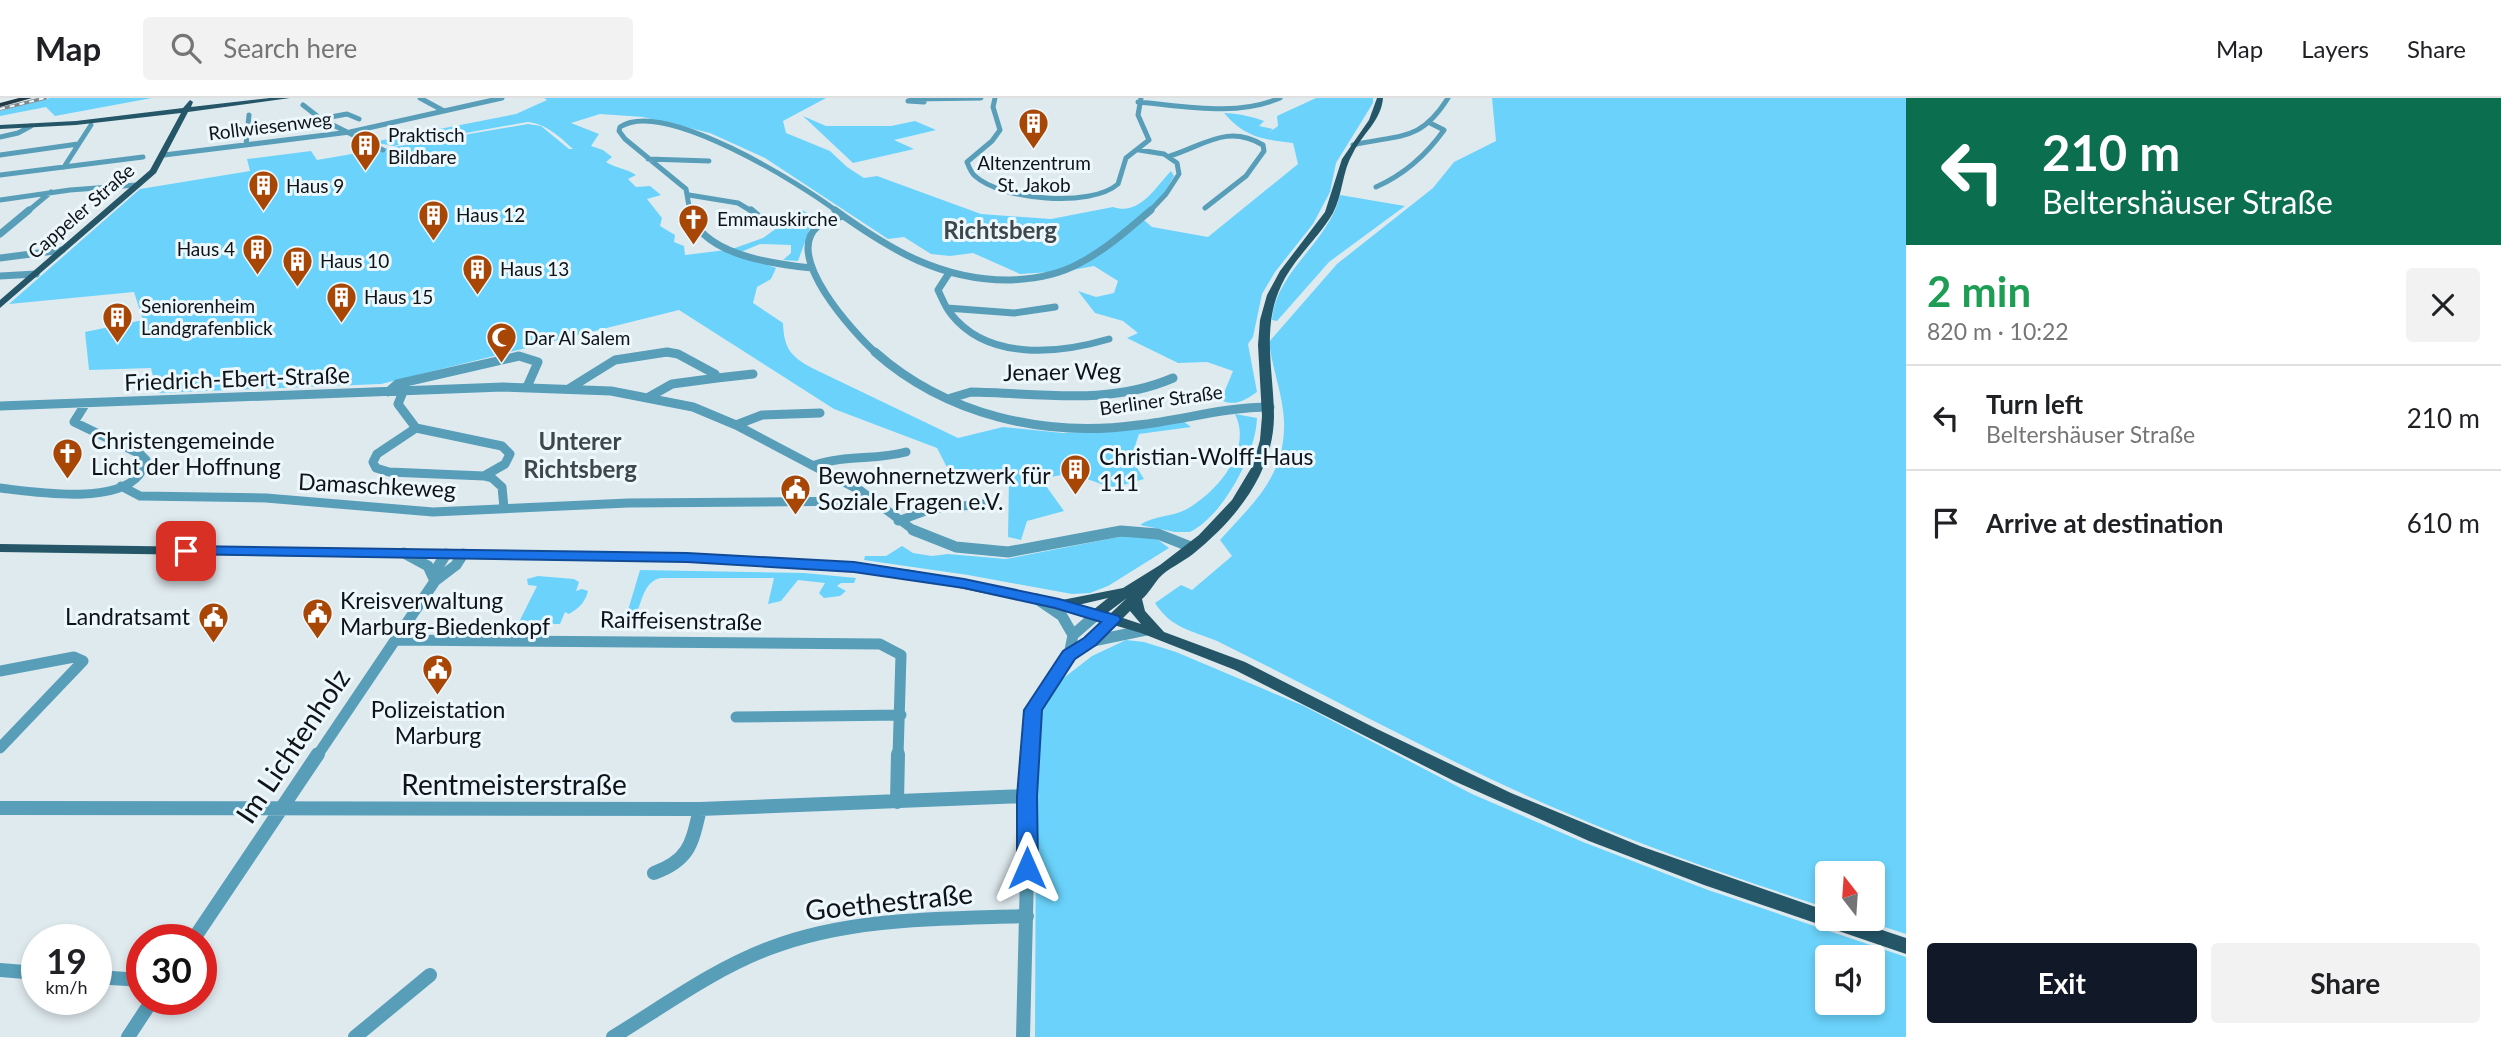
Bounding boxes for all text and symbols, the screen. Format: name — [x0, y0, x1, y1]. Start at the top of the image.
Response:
search box — [143, 17, 633, 80]
text: Map — [35, 28, 101, 68]
icon: search — [167, 29, 205, 67]
text: Search here — [223, 32, 357, 64]
text: Map — [2216, 34, 2263, 63]
text: Layers — [2301, 34, 2369, 63]
text: Share — [2407, 34, 2466, 63]
street label: Rollwiesenweg — [207, 107, 333, 144]
building icon: Altenzentrum St. Jakob — [1017, 107, 1051, 151]
place label: Praktisch Bildbare — [388, 123, 465, 168]
text: 210 m — [2042, 123, 2180, 181]
icon: left — [1927, 126, 2018, 217]
building icon: Praktisch Bildbare — [348, 129, 382, 173]
place label: Altenzentrum St. Jakob — [977, 151, 1091, 196]
street label: Cappeler Straße — [23, 158, 139, 263]
building icon: Haus 9 — [246, 169, 280, 213]
place label: Haus 9 — [286, 174, 344, 197]
text: Beltershäuser Straße — [2042, 182, 2333, 221]
building icon: Haus 12 — [416, 198, 450, 242]
church icon: Emmauskirche — [677, 202, 711, 246]
place label: Haus 12 — [456, 203, 525, 226]
place label: Emmauskirche — [717, 207, 838, 230]
district label: Richtsberg — [943, 215, 1057, 244]
building icon: Haus 4 — [241, 232, 275, 276]
place label: Haus 4 — [177, 237, 235, 260]
building icon: Haus 10 — [280, 244, 314, 288]
place label: Haus 10 — [320, 249, 389, 272]
building icon: Haus 13 — [460, 252, 494, 296]
place label: Haus 13 — [500, 257, 569, 280]
text: 2 min — [1927, 266, 2031, 316]
button: close — [2406, 268, 2480, 342]
building icon: Haus 15 — [324, 280, 358, 324]
place label: Haus 15 — [364, 285, 433, 308]
place label: Seniorenheim Landgrafenblick — [141, 294, 273, 339]
building icon: Seniorenheim Landgrafenblick — [101, 300, 135, 344]
text: 820 m · 10:22 — [1927, 317, 2069, 345]
mosque icon: Dar Al Salem — [484, 321, 518, 365]
place label: Dar Al Salem — [524, 326, 630, 349]
street label: Jenaer Weg — [1003, 356, 1121, 386]
street label: Friedrich-Ebert-Straße — [124, 360, 350, 396]
street label: Berliner Straße — [1098, 379, 1224, 420]
text: Turn left — [1986, 388, 2083, 420]
icon: left — [1927, 399, 1965, 437]
text: 210 m — [2407, 402, 2480, 434]
text: Beltershäuser Straße — [1986, 420, 2195, 448]
place label: Christengemeinde Licht der Hoffnung — [91, 426, 281, 480]
district label: Unterer Richtsberg — [523, 426, 637, 483]
church icon: Christengemeinde Licht der Hoffnung — [51, 437, 85, 481]
place label: Christian-Wolff-Haus 111 — [1099, 442, 1314, 496]
building icon: Christian-Wolff-Haus 111 — [1059, 453, 1093, 497]
place label: Bewohnernetzwerk für Soziale Fragen e.V. — [818, 461, 1051, 515]
street label: Damaschkeweg — [298, 467, 457, 503]
public building icon: Bewohnernetzwerk für Soziale Fragen e.V. — [778, 472, 812, 516]
icon: arrive — [1927, 504, 1965, 542]
text: Arrive at destination — [1986, 507, 2223, 539]
text: 610 m — [2407, 507, 2480, 539]
pin — [156, 521, 216, 581]
icon: arrive — [167, 532, 205, 570]
place label: Kreisverwaltung Marburg-Biedenkopf — [340, 586, 550, 640]
public building icon: Kreisverwaltung Marburg-Biedenkopf — [300, 597, 334, 641]
public building icon: Landratsamt — [196, 600, 230, 644]
place label: Landratsamt — [65, 602, 191, 630]
street label: Raiffeisenstraße — [600, 605, 762, 635]
public building icon: Polizeistation Marburg — [421, 652, 455, 696]
street label: Im Lichtenholz — [228, 662, 356, 829]
place label: Polizeistation Marburg — [371, 695, 505, 749]
street label: Rentmeisterstraße — [401, 767, 627, 801]
position arrow — [990, 831, 1064, 905]
north arrow — [1815, 861, 1885, 931]
map controls — [1815, 861, 1885, 1015]
street label: Goethestraße — [803, 875, 974, 927]
speed limit sign: 30 — [126, 924, 217, 1015]
text: 19 — [46, 939, 87, 981]
button: Exit — [1927, 943, 2197, 1023]
button: Share — [2211, 943, 2480, 1023]
button: sound — [1815, 945, 1885, 1015]
text: km/h — [45, 976, 88, 998]

